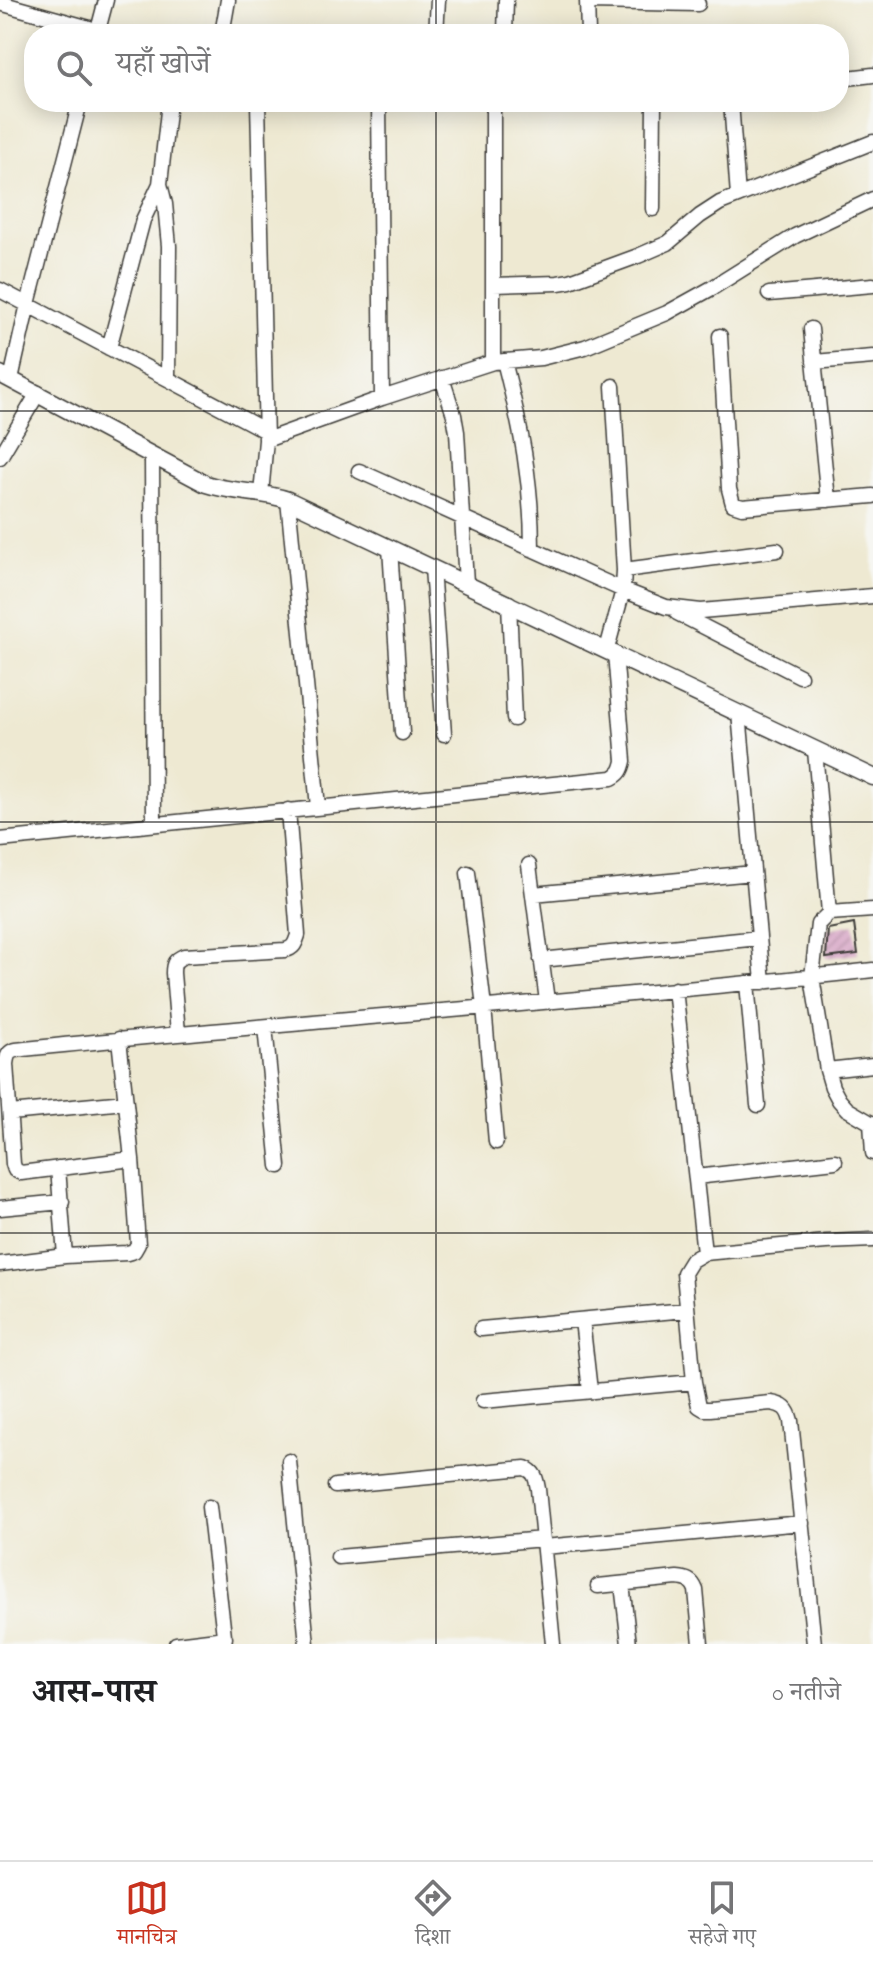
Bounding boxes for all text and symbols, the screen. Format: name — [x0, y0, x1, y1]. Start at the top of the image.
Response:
search box — [24, 24, 849, 112]
icon: search — [52, 46, 96, 90]
text: यहाँ खोजें — [116, 46, 210, 84]
text: आस-पास — [32, 1671, 156, 1714]
text: 0 नतीजे — [771, 1676, 841, 1709]
tab: मानचित्र — [117, 1876, 177, 1958]
tab: दिशा — [411, 1876, 455, 1958]
tab: सहेजे गए — [689, 1876, 756, 1958]

